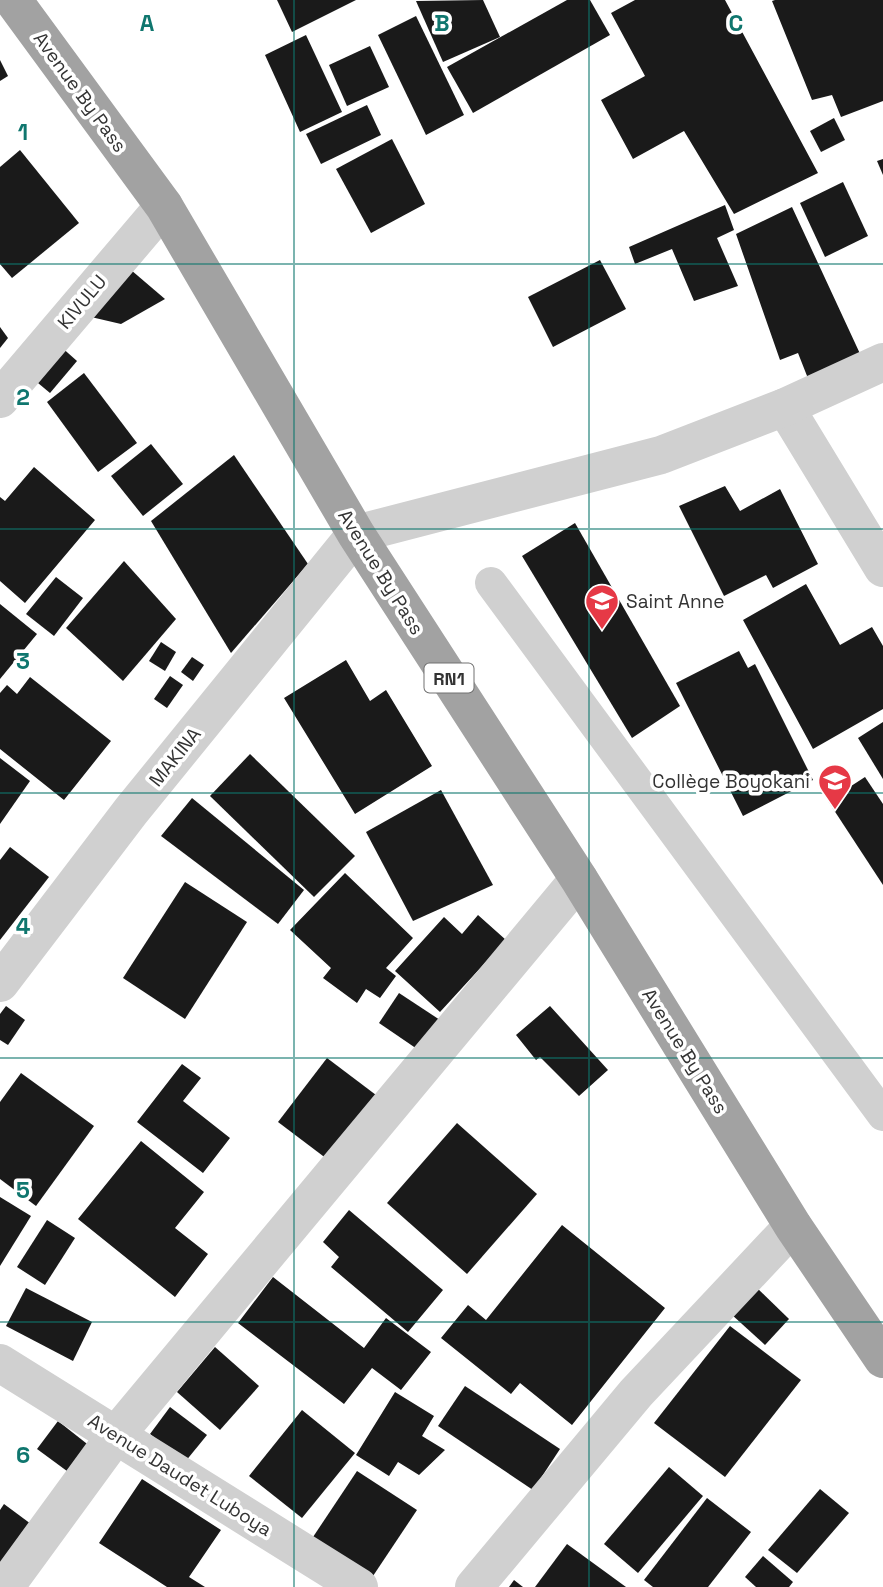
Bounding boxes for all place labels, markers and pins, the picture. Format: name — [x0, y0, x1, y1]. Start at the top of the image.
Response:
school or university icon: Saint Anne — [583, 582, 621, 631]
place label: Saint Anne — [626, 589, 725, 614]
school or university icon: Collège Boyokani — [816, 762, 854, 811]
place label: Collège Boyokani — [652, 769, 810, 794]

